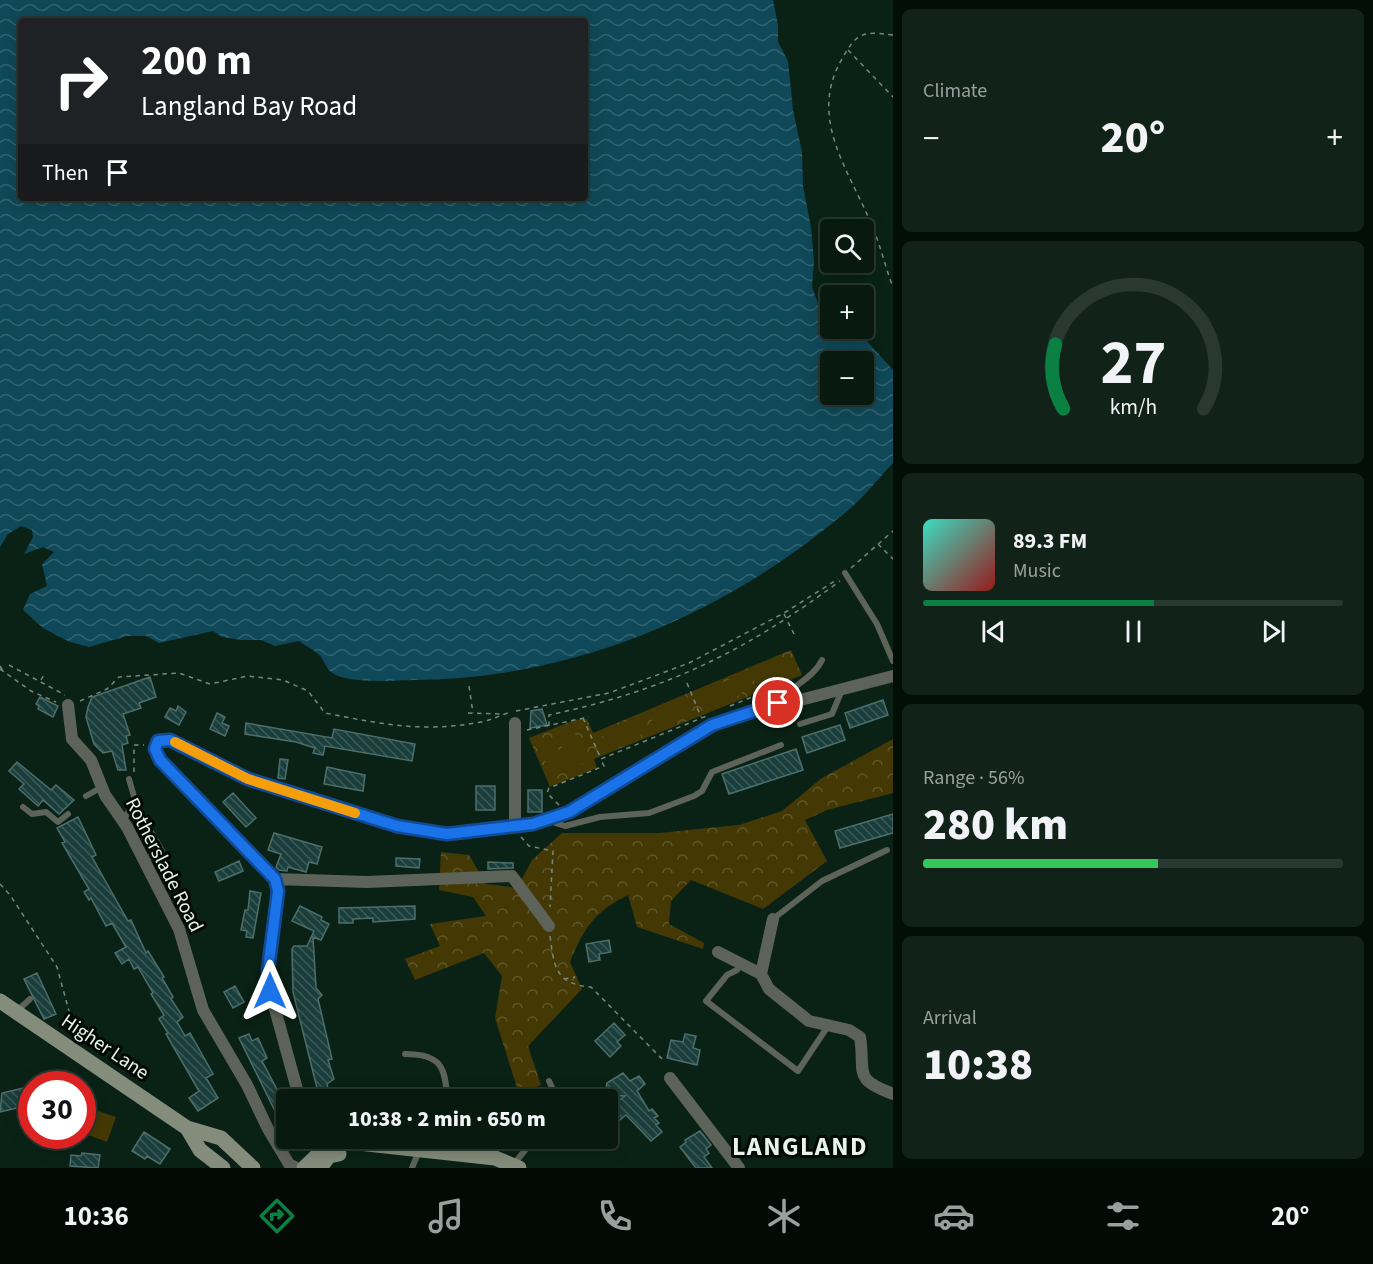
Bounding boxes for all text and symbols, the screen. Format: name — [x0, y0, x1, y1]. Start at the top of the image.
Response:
text: 200 m — [141, 31, 252, 91]
icon: right — [42, 42, 120, 120]
text: Climate — [923, 77, 987, 105]
text: Langland Bay Road — [141, 87, 357, 126]
text: 20° — [1101, 106, 1165, 170]
text: − — [923, 115, 939, 162]
text: + — [1327, 115, 1343, 162]
icon: arrive — [101, 156, 134, 189]
text: Then — [42, 157, 89, 189]
map controls — [820, 219, 874, 405]
button: search — [820, 219, 874, 273]
button: + — [820, 285, 874, 339]
text: 27 — [1100, 319, 1166, 408]
button: − — [820, 351, 874, 405]
text: km/h — [1109, 393, 1157, 424]
text: 89.3 FM — [1013, 525, 1087, 557]
text: Music — [1013, 557, 1061, 585]
icon: previous — [977, 615, 1010, 648]
icon: pause — [1117, 615, 1150, 648]
icon: next — [1257, 615, 1290, 648]
pin — [752, 677, 803, 728]
icon: arrive — [761, 686, 794, 719]
text: Range · 56% — [923, 764, 1024, 792]
street label: Rotherslade Road — [118, 793, 210, 937]
text: 280 km — [923, 793, 1068, 857]
position arrow — [238, 959, 302, 1023]
text: Arrival — [923, 1004, 977, 1032]
street label: Higher Lane — [56, 1007, 155, 1087]
text: 10:38 — [923, 1033, 1033, 1097]
speed limit sign: 30 — [18, 1071, 96, 1149]
text: 10:38 · 2 min · 650 m — [348, 1103, 546, 1135]
district label: LANGLAND — [732, 1128, 868, 1165]
icon: directions — [256, 1195, 298, 1237]
icon: music — [425, 1195, 467, 1237]
icon: phone — [594, 1195, 636, 1237]
icon: climate — [763, 1195, 805, 1237]
icon: car — [933, 1195, 975, 1237]
icon: filters — [1102, 1195, 1144, 1237]
text: 10:36 — [64, 1197, 129, 1236]
text: 20° — [1271, 1197, 1309, 1236]

